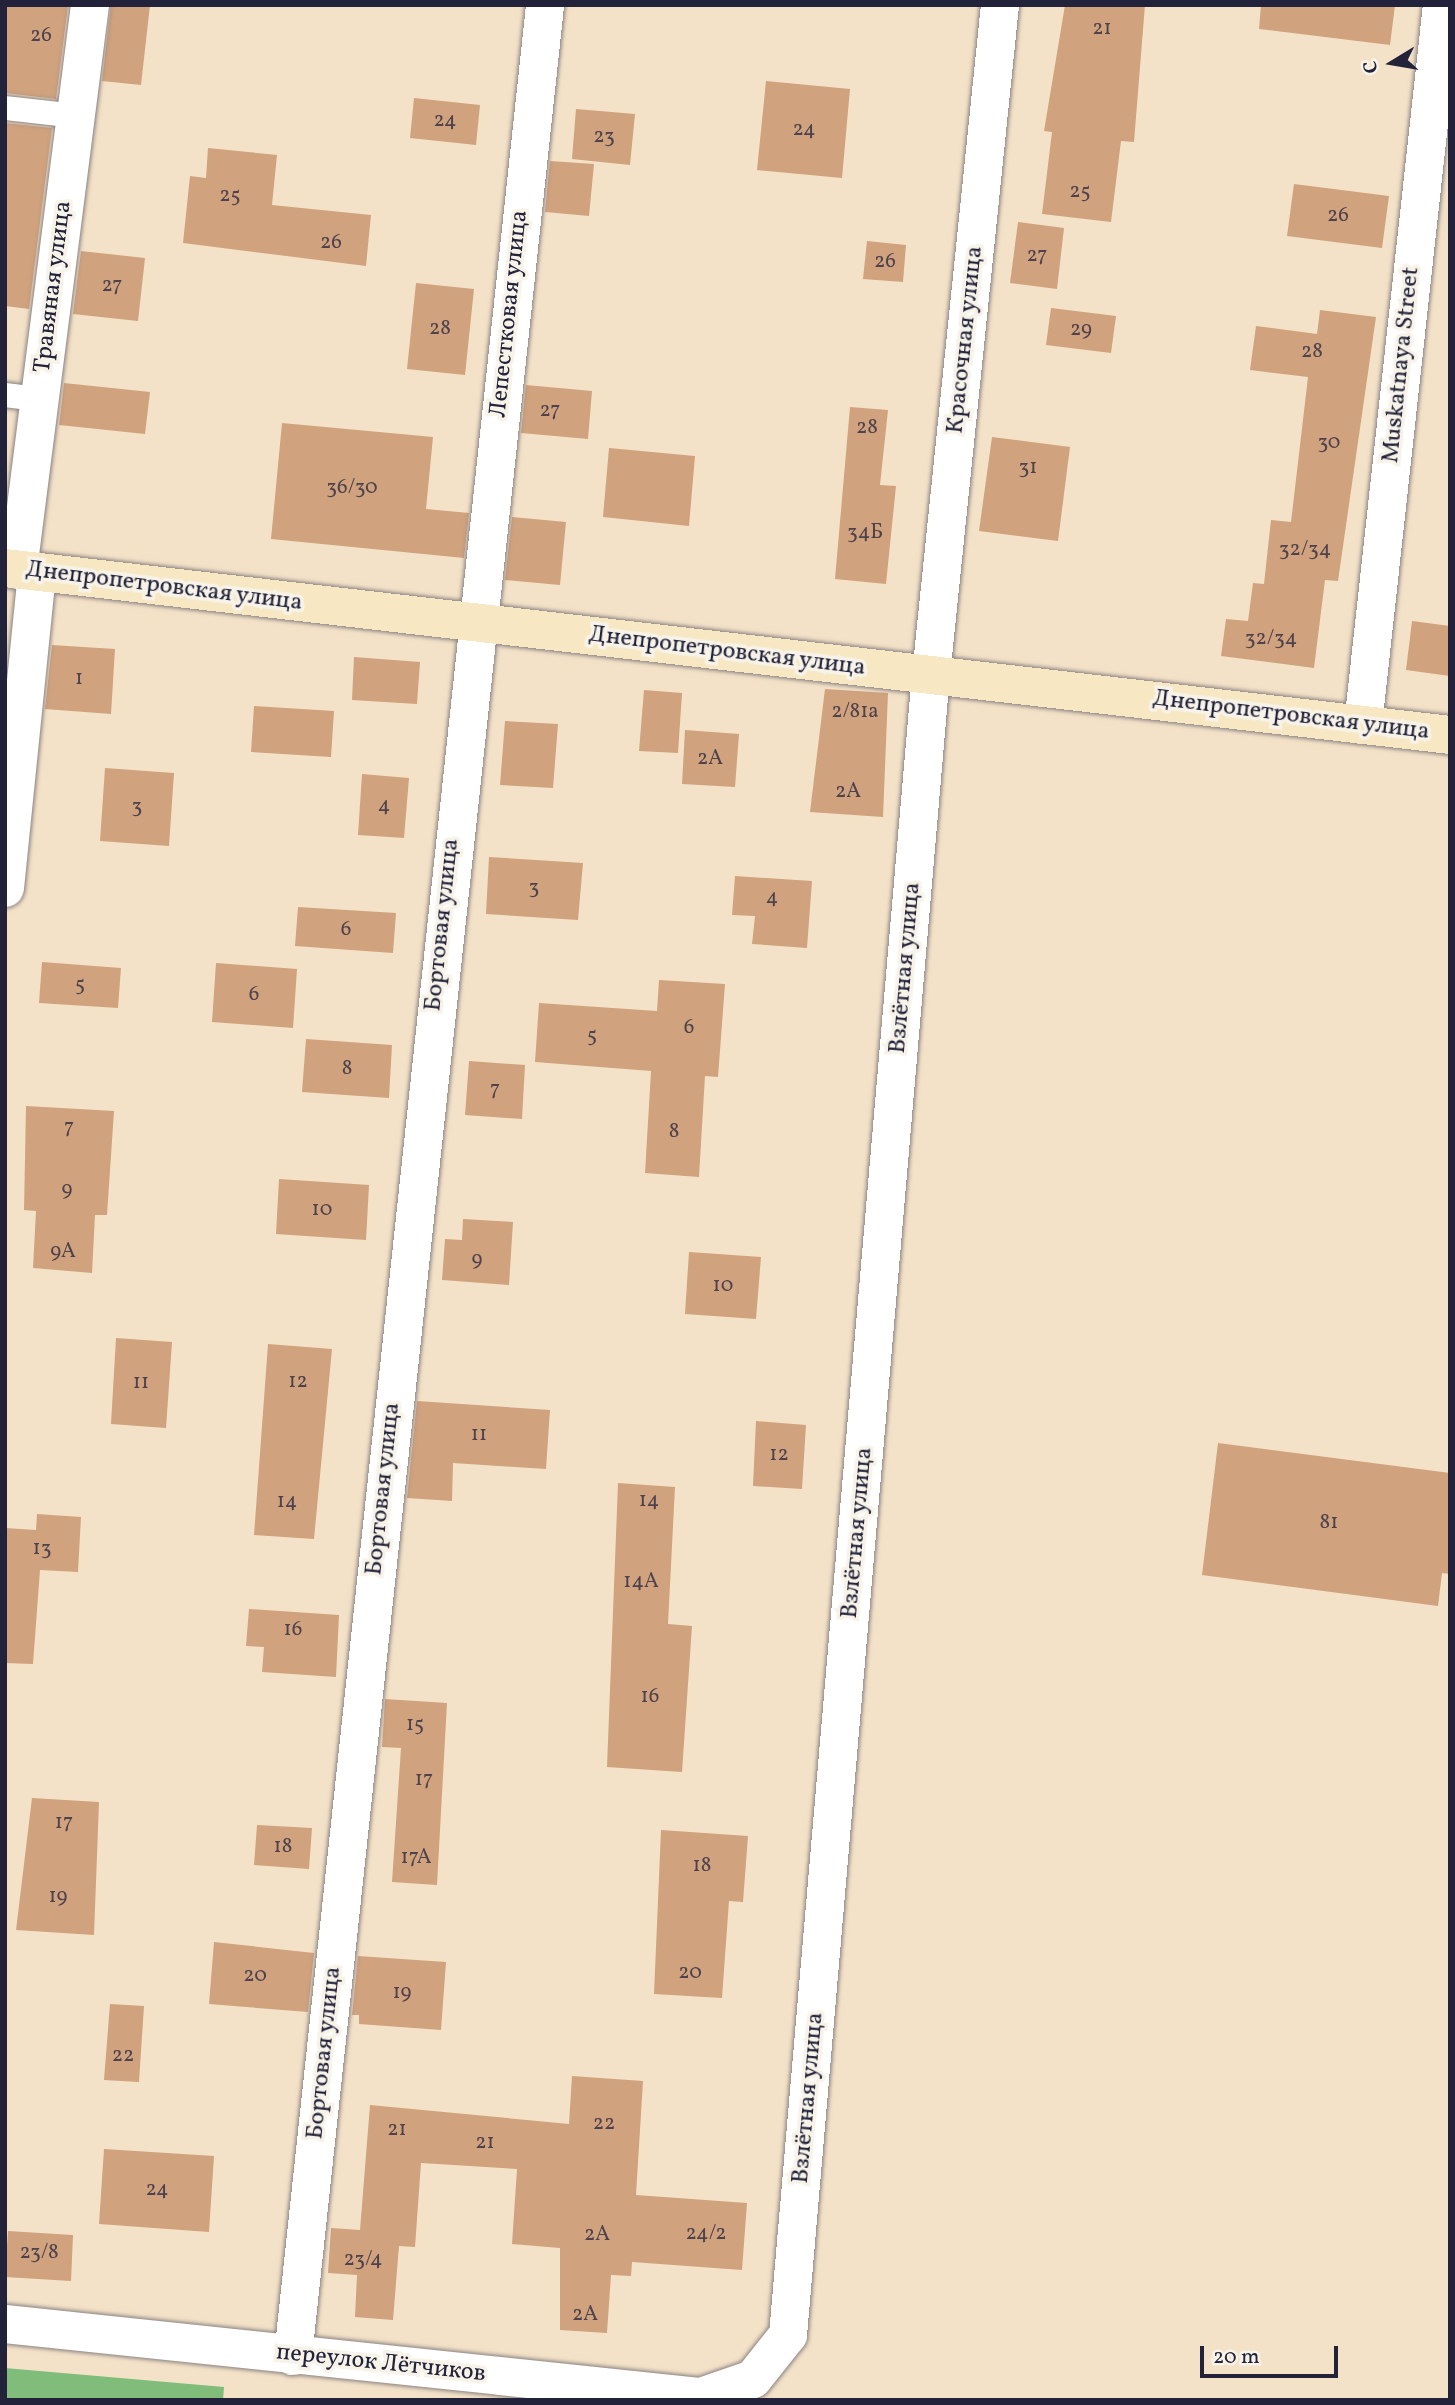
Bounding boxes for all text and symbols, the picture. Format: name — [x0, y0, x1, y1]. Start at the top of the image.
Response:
house number: 21 — [1092, 16, 1112, 42]
house number: 26 — [30, 23, 52, 49]
north arrow — [1357, 28, 1427, 98]
text: С — [1357, 59, 1385, 75]
house number: 24 — [433, 108, 457, 134]
house number: 24 — [792, 117, 816, 143]
house number: 23 — [593, 124, 615, 150]
house number: 25 — [1069, 179, 1091, 205]
house number: 25 — [219, 183, 241, 209]
street label: Травяная улица — [29, 199, 79, 375]
house number: 26 — [1327, 203, 1349, 229]
street label: Лепестковая улица — [485, 208, 535, 420]
house number: 26 — [320, 230, 342, 256]
house number: 27 — [1027, 243, 1047, 269]
street label: Красочная улица — [942, 244, 990, 436]
house number: 26 — [874, 249, 896, 275]
street label: Muskatnaya Street — [1377, 266, 1427, 464]
house number: 27 — [102, 273, 122, 299]
house number: 28 — [429, 316, 451, 342]
house number: 29 — [1070, 317, 1092, 343]
house number: 28 — [1301, 339, 1323, 365]
house number: 27 — [540, 398, 560, 424]
house number: 28 — [856, 415, 878, 441]
house number: 30 — [1318, 430, 1340, 456]
house number: 31 — [1019, 455, 1037, 481]
house number: 36/30 — [326, 475, 378, 501]
house number: 34Б — [847, 520, 883, 546]
house number: 32/34 — [1279, 537, 1331, 563]
street label: Днепропетровская улица — [24, 556, 304, 618]
street label: Днепропетровская улица — [587, 621, 867, 683]
house number: 32/34 — [1245, 626, 1297, 652]
house number: 1 — [75, 666, 83, 692]
street label: Днепропетровская улица — [1151, 685, 1431, 747]
house number: 2/81а — [831, 699, 879, 725]
house number: 2А — [697, 746, 723, 772]
house number: 2А — [835, 779, 861, 805]
house number: 4 — [378, 793, 390, 819]
house number: 3 — [132, 794, 142, 820]
street label: Бортовая улица — [420, 837, 466, 1013]
house number: 3 — [529, 875, 539, 901]
street label: Взлётная улица — [884, 881, 928, 1055]
house number: 4 — [766, 885, 778, 911]
house number: 6 — [341, 917, 351, 943]
house number: 5 — [75, 972, 85, 998]
house number: 6 — [249, 982, 259, 1008]
house number: 6 — [684, 1015, 694, 1041]
house number: 5 — [587, 1023, 597, 1049]
house number: 8 — [342, 1056, 352, 1082]
house number: 7 — [490, 1077, 500, 1103]
house number: 7 — [64, 1115, 74, 1141]
house number: 8 — [669, 1119, 679, 1145]
house number: 9 — [62, 1177, 72, 1203]
house number: 10 — [312, 1197, 332, 1223]
house number: 9А — [50, 1239, 76, 1265]
house number: 9 — [472, 1247, 482, 1273]
house number: 10 — [713, 1273, 733, 1299]
house number: 12 — [288, 1369, 308, 1395]
house number: 11 — [133, 1370, 149, 1396]
street label: Бортовая улица — [361, 1401, 407, 1577]
house number: 11 — [471, 1422, 487, 1448]
house number: 12 — [769, 1442, 789, 1468]
street label: Взлётная улица — [836, 1446, 880, 1620]
house number: 14 — [639, 1488, 659, 1514]
house number: 14 — [277, 1489, 297, 1515]
house number: 81 — [1320, 1510, 1338, 1536]
house number: 13 — [33, 1536, 51, 1562]
house number: 14А — [623, 1569, 659, 1595]
house number: 16 — [284, 1617, 302, 1643]
house number: 16 — [641, 1684, 659, 1710]
house number: 15 — [406, 1712, 424, 1738]
house number: 17 — [415, 1767, 433, 1793]
house number: 17 — [55, 1810, 73, 1836]
house number: 18 — [274, 1834, 292, 1860]
house number: 17А — [400, 1845, 432, 1871]
house number: 18 — [693, 1853, 711, 1879]
house number: 19 — [48, 1884, 68, 1910]
house number: 20 — [678, 1960, 702, 1986]
house number: 20 — [243, 1963, 267, 1989]
street label: Бортовая улица — [302, 1965, 348, 2141]
house number: 19 — [392, 1980, 412, 2006]
street label: Взлётная улица — [787, 2011, 831, 2185]
house number: 22 — [112, 2043, 134, 2069]
house number: 22 — [593, 2111, 615, 2137]
house number: 21 — [387, 2117, 407, 2143]
house number: 21 — [475, 2130, 495, 2156]
house number: 24 — [145, 2177, 169, 2203]
house number: 24/2 — [685, 2221, 727, 2247]
house number: 2А — [584, 2222, 610, 2248]
house number: 23/8 — [19, 2240, 59, 2266]
house number: 23/4 — [344, 2247, 382, 2273]
house number: 2А — [572, 2302, 598, 2328]
scale bar — [1203, 2332, 1341, 2376]
street label: переулок Лётчиков — [275, 2339, 487, 2389]
text: 20 m — [1213, 2343, 1259, 2372]

